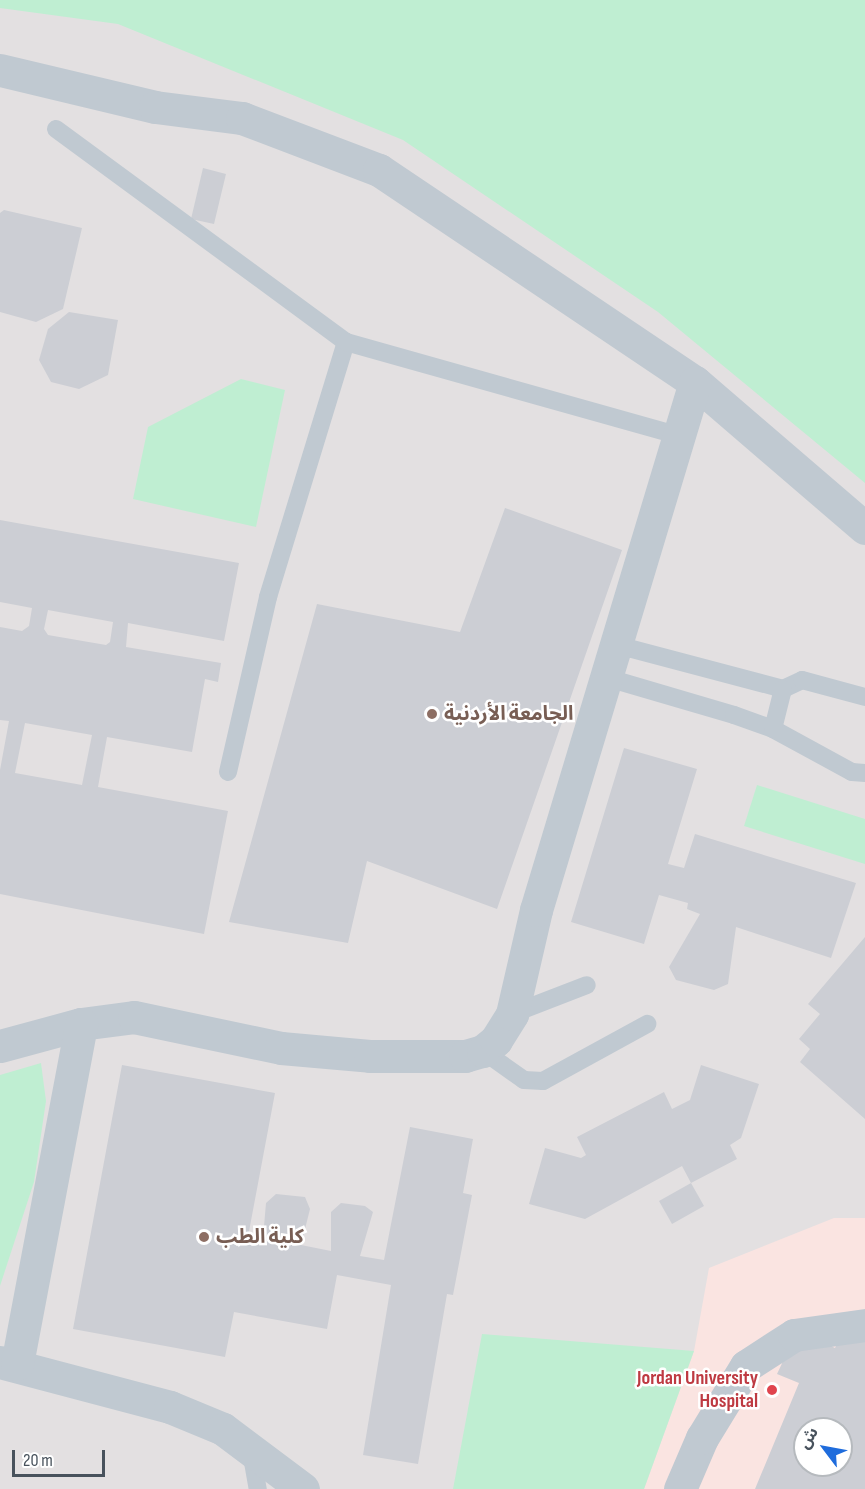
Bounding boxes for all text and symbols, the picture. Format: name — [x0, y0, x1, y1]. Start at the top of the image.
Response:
place label: الجامعة الأردنية — [444, 702, 573, 726]
marker: الجامعة الأردنية — [425, 707, 439, 721]
place label: كلية الطب — [216, 1225, 304, 1249]
marker: كلية الطب — [197, 1230, 211, 1244]
place label: Jordan University Hospital — [637, 1366, 758, 1413]
marker: Jordan University Hospital — [763, 1381, 781, 1399]
north arrow — [793, 1417, 853, 1477]
text: ش — [795, 1424, 823, 1453]
scale bar — [15, 1438, 108, 1476]
text: 20 m — [23, 1450, 53, 1471]

